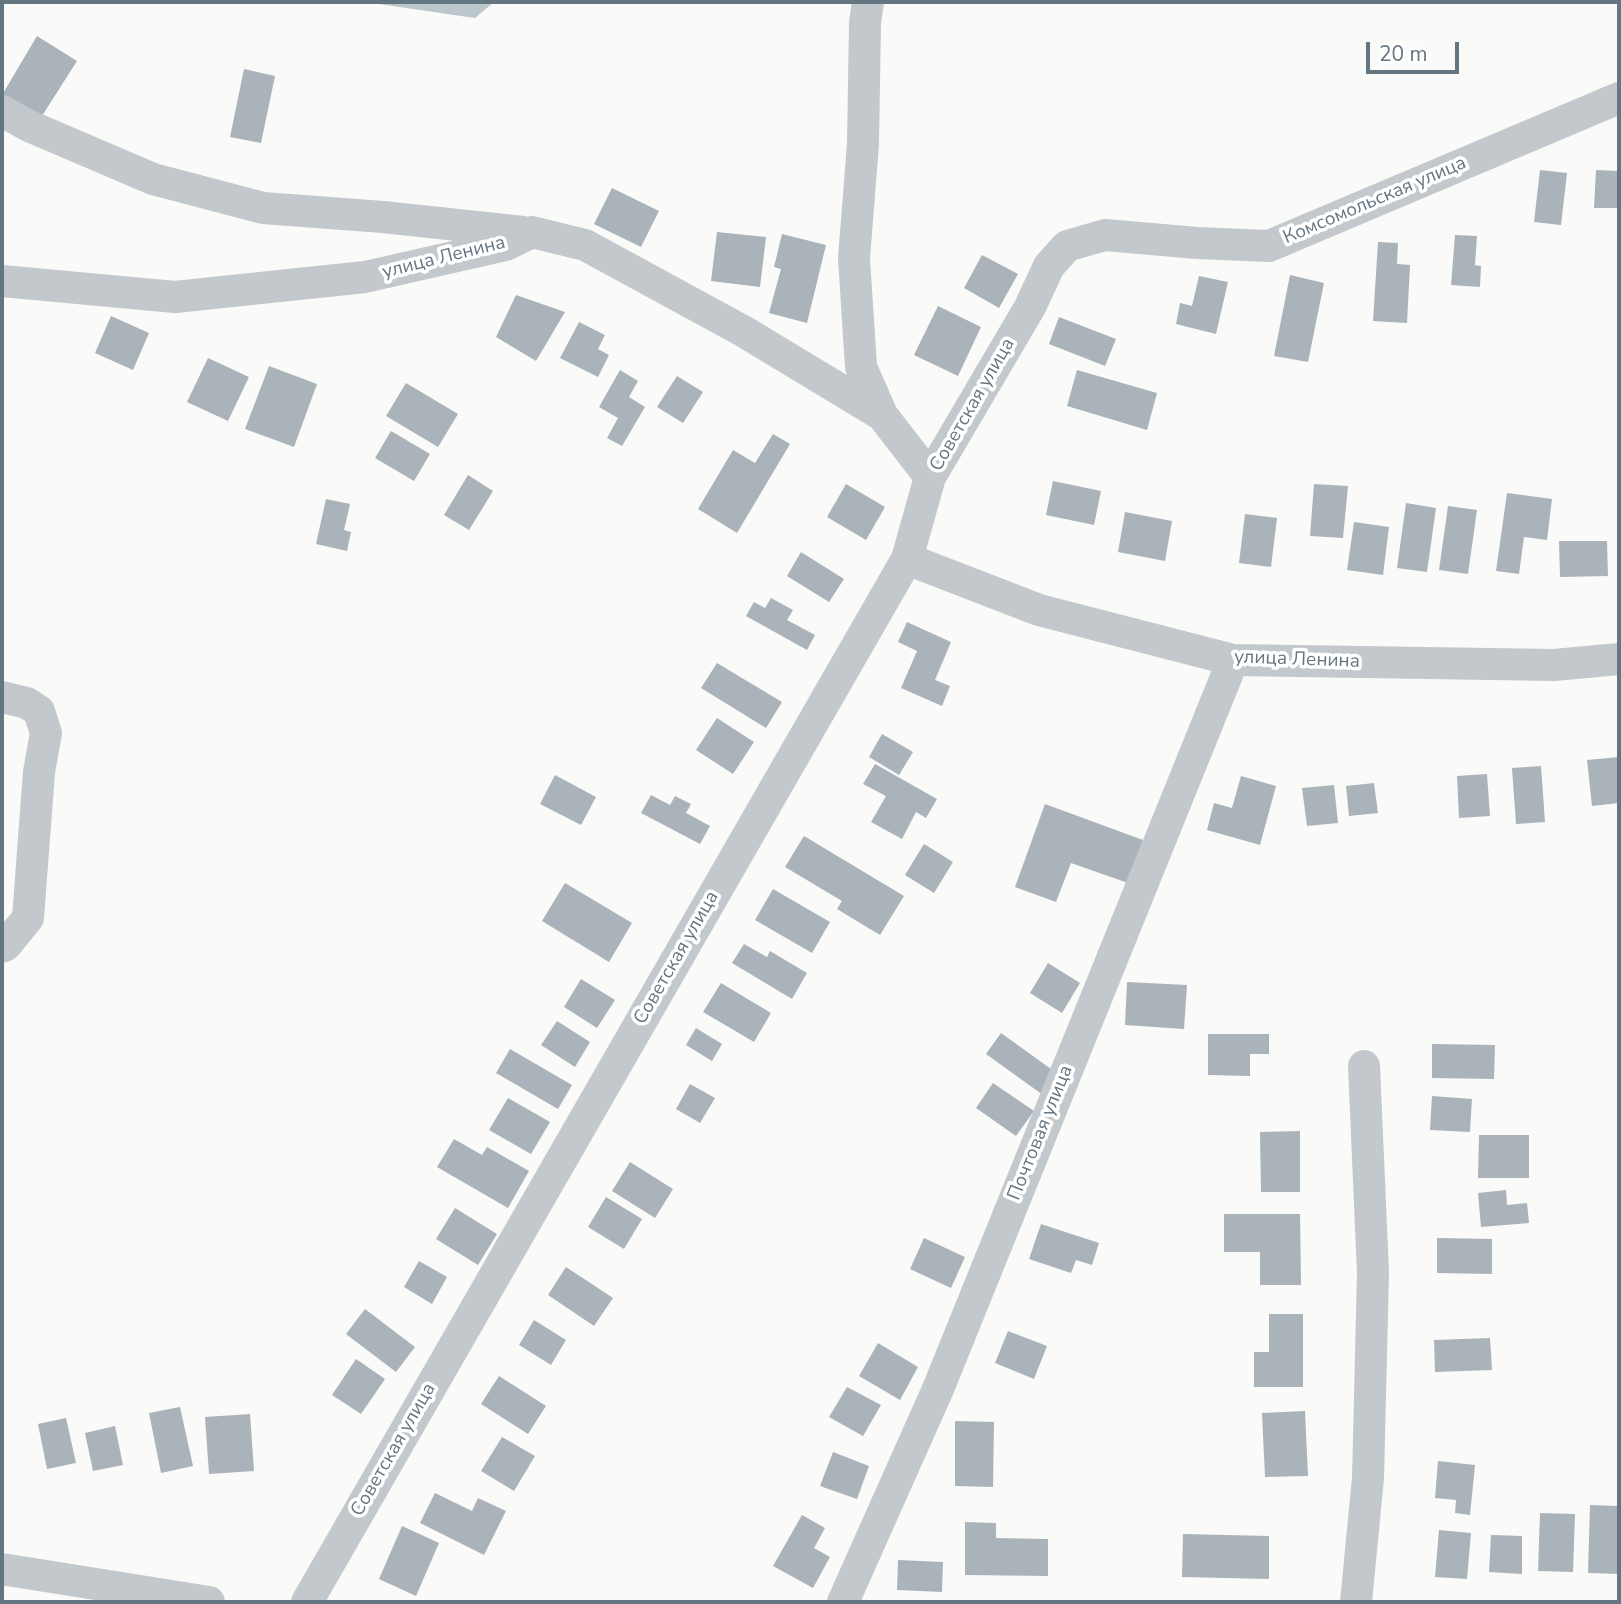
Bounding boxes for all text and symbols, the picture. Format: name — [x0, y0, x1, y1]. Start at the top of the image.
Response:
scale bar — [1369, 28, 1462, 72]
text: 20 m — [1379, 40, 1428, 68]
street label: Комсомольская улица — [1280, 152, 1470, 250]
street label: улица Ленина — [380, 232, 508, 284]
street label: Советская улица — [926, 334, 1020, 476]
street label: улица Ленина — [1234, 646, 1360, 674]
street label: Советская улица — [630, 887, 724, 1029]
street label: Почтовая улица — [1004, 1062, 1078, 1204]
street label: Советская улица — [347, 1379, 441, 1521]

